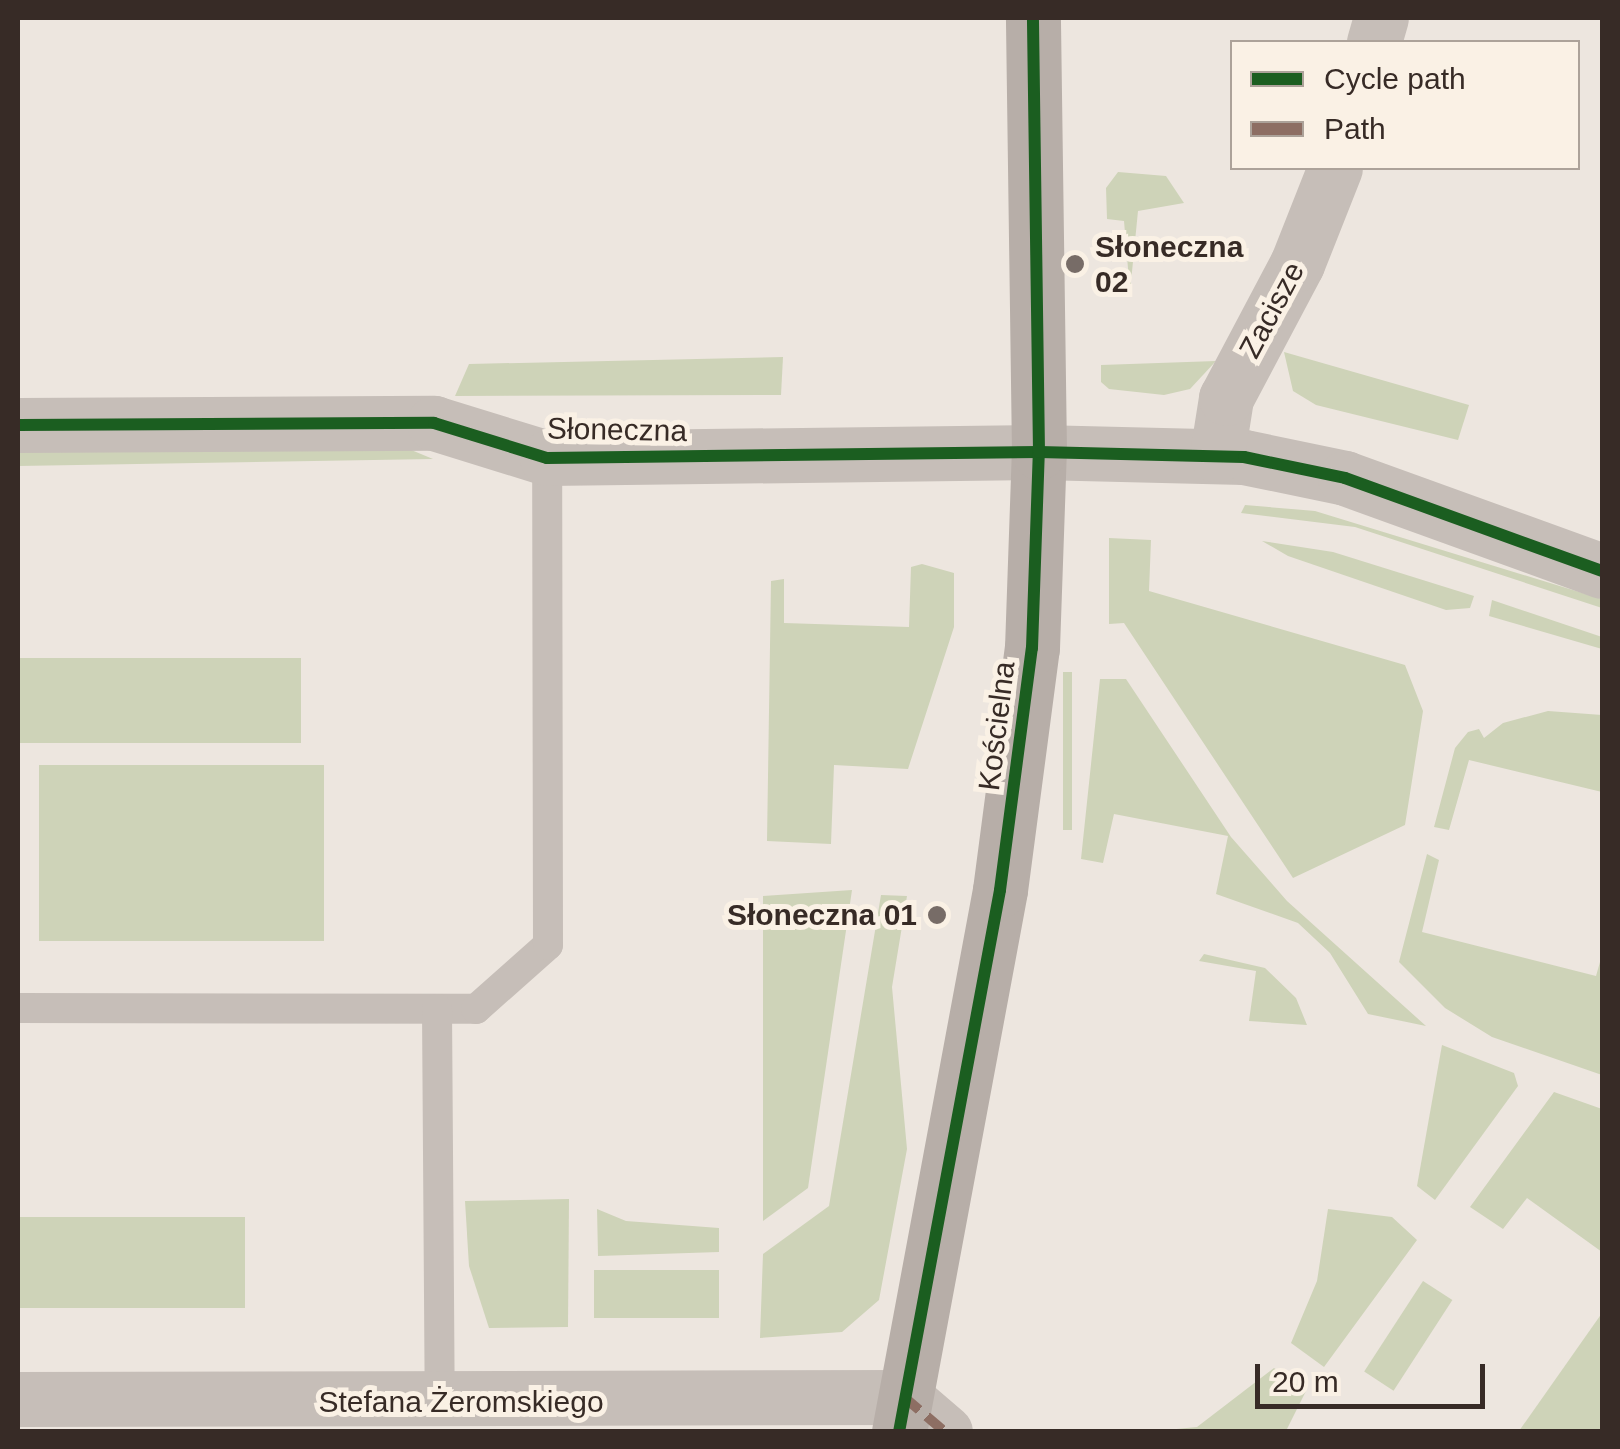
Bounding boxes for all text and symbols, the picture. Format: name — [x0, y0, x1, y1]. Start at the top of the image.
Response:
legend — [1230, 40, 1580, 170]
text: Cycle path — [1324, 62, 1466, 95]
text: Path — [1324, 112, 1386, 145]
place label: Słoneczna 02 — [1095, 229, 1243, 300]
marker: Słoneczna 02 — [1064, 253, 1086, 275]
street label: Zacisze — [1232, 256, 1312, 364]
street label: Słoneczna — [547, 411, 687, 449]
street label: Kościelna — [971, 659, 1023, 793]
place label: Słoneczna 01 — [727, 897, 917, 933]
marker: Słoneczna 01 — [926, 904, 948, 926]
scale bar — [1260, 1344, 1490, 1406]
text: 20 m — [1272, 1365, 1339, 1398]
street label: Stefana Żeromskiego — [318, 1384, 604, 1420]

